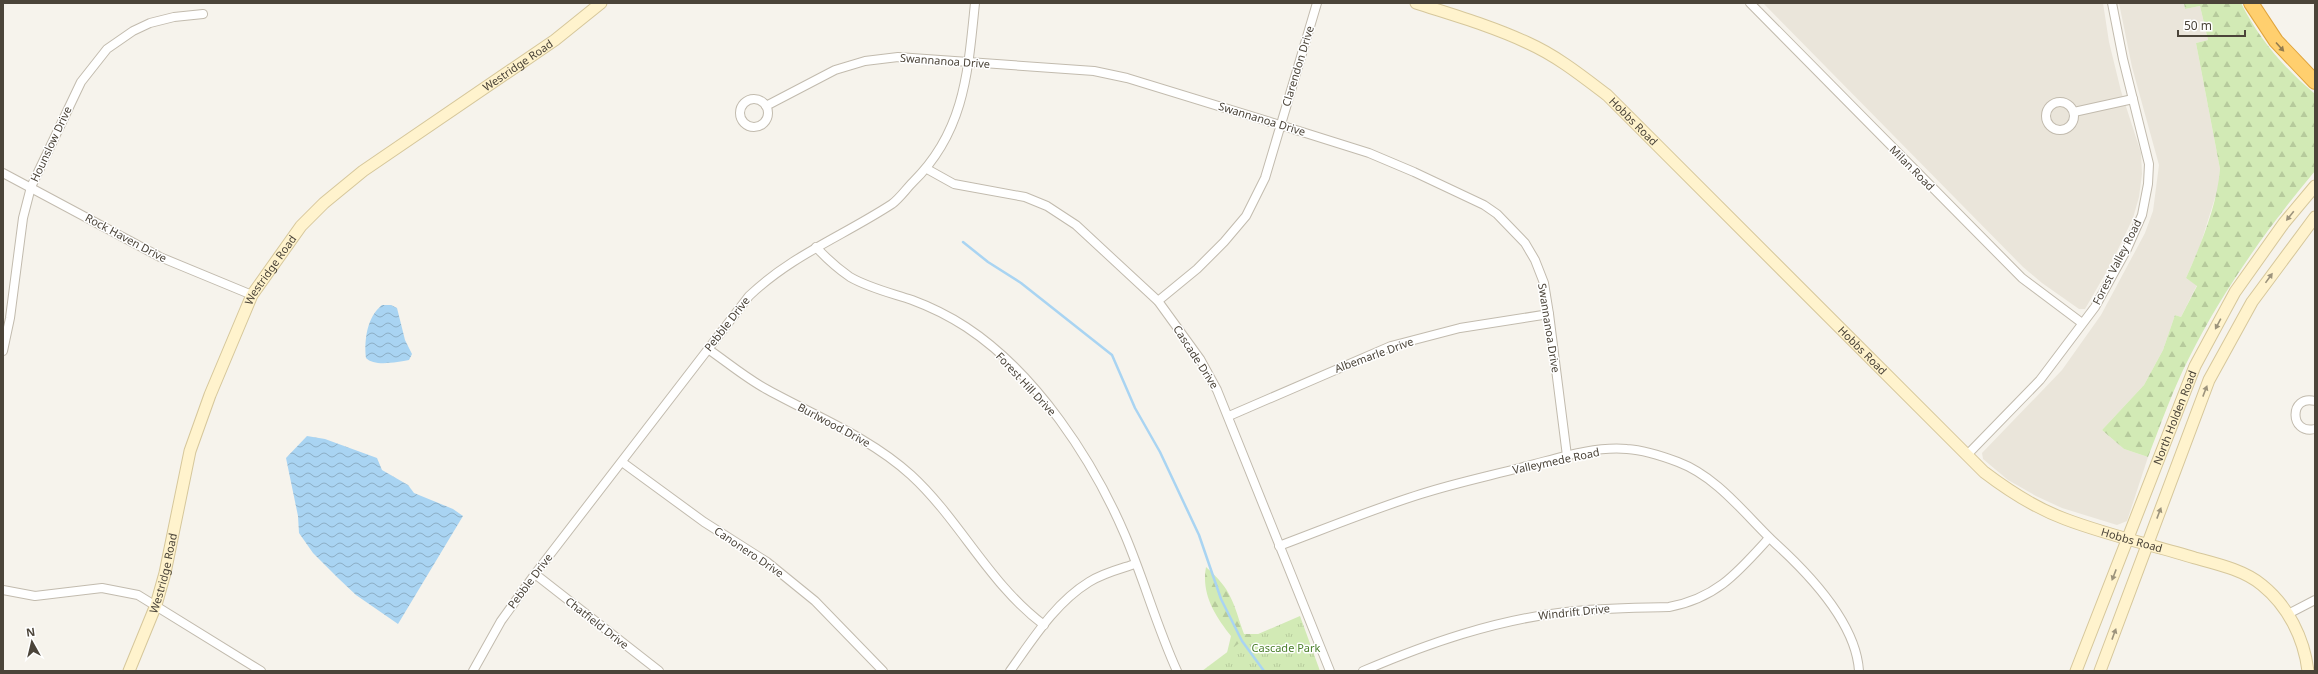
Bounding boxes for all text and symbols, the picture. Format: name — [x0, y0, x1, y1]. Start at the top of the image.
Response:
scale bar — [2178, 12, 2245, 38]
text: 50 m — [2184, 17, 2212, 34]
street label: Clarendon Drive — [1278, 24, 1317, 108]
street label: Westridge Road — [479, 36, 556, 94]
one-way arrow — [2276, 41, 2285, 52]
street label: Swannanoa Drive — [899, 50, 991, 71]
street label: Hobbs Road — [1606, 93, 1661, 149]
street label: Swannanoa Drive — [1217, 98, 1308, 139]
street label: Hounslow Drive — [26, 104, 75, 184]
street label: Milan Road — [1887, 142, 1938, 193]
street label: Rock Haven Drive — [83, 210, 170, 265]
one-way arrow — [2286, 211, 2295, 222]
street label: Forest Valley Road — [2089, 216, 2145, 307]
street label: Westridge Road — [241, 232, 299, 307]
one-way arrow — [2265, 273, 2274, 284]
street label: Swannanoa Drive — [1535, 282, 1564, 374]
street label: Pebble Drive — [701, 293, 753, 354]
one-way arrow — [2214, 318, 2221, 330]
street label: Cascade Drive — [1170, 322, 1223, 391]
street label: Hobbs Road — [1835, 323, 1890, 378]
street label: Albemarle Drive — [1332, 333, 1415, 376]
street label: Forest Hill Drive — [993, 349, 1060, 419]
street label: North Holden Road — [2149, 368, 2200, 467]
one-way arrow — [2203, 385, 2209, 397]
street label: Burlwood Drive — [795, 399, 873, 450]
street label: Valleymede Road — [1511, 444, 1601, 477]
one-way arrow — [2157, 506, 2163, 518]
street label: Canonero Drive — [712, 523, 787, 580]
street label: Hobbs Road — [2099, 524, 2164, 555]
street label: Westridge Road — [145, 532, 180, 615]
street label: Pebble Drive — [504, 550, 555, 611]
one-way arrow — [2110, 569, 2116, 581]
street label: Chatfield Drive — [563, 593, 632, 652]
street label: Windrift Drive — [1537, 600, 1610, 623]
north arrow — [12, 622, 52, 662]
text: N — [25, 624, 36, 640]
one-way arrow — [2111, 628, 2117, 640]
park label: Cascade Park — [1252, 640, 1321, 655]

